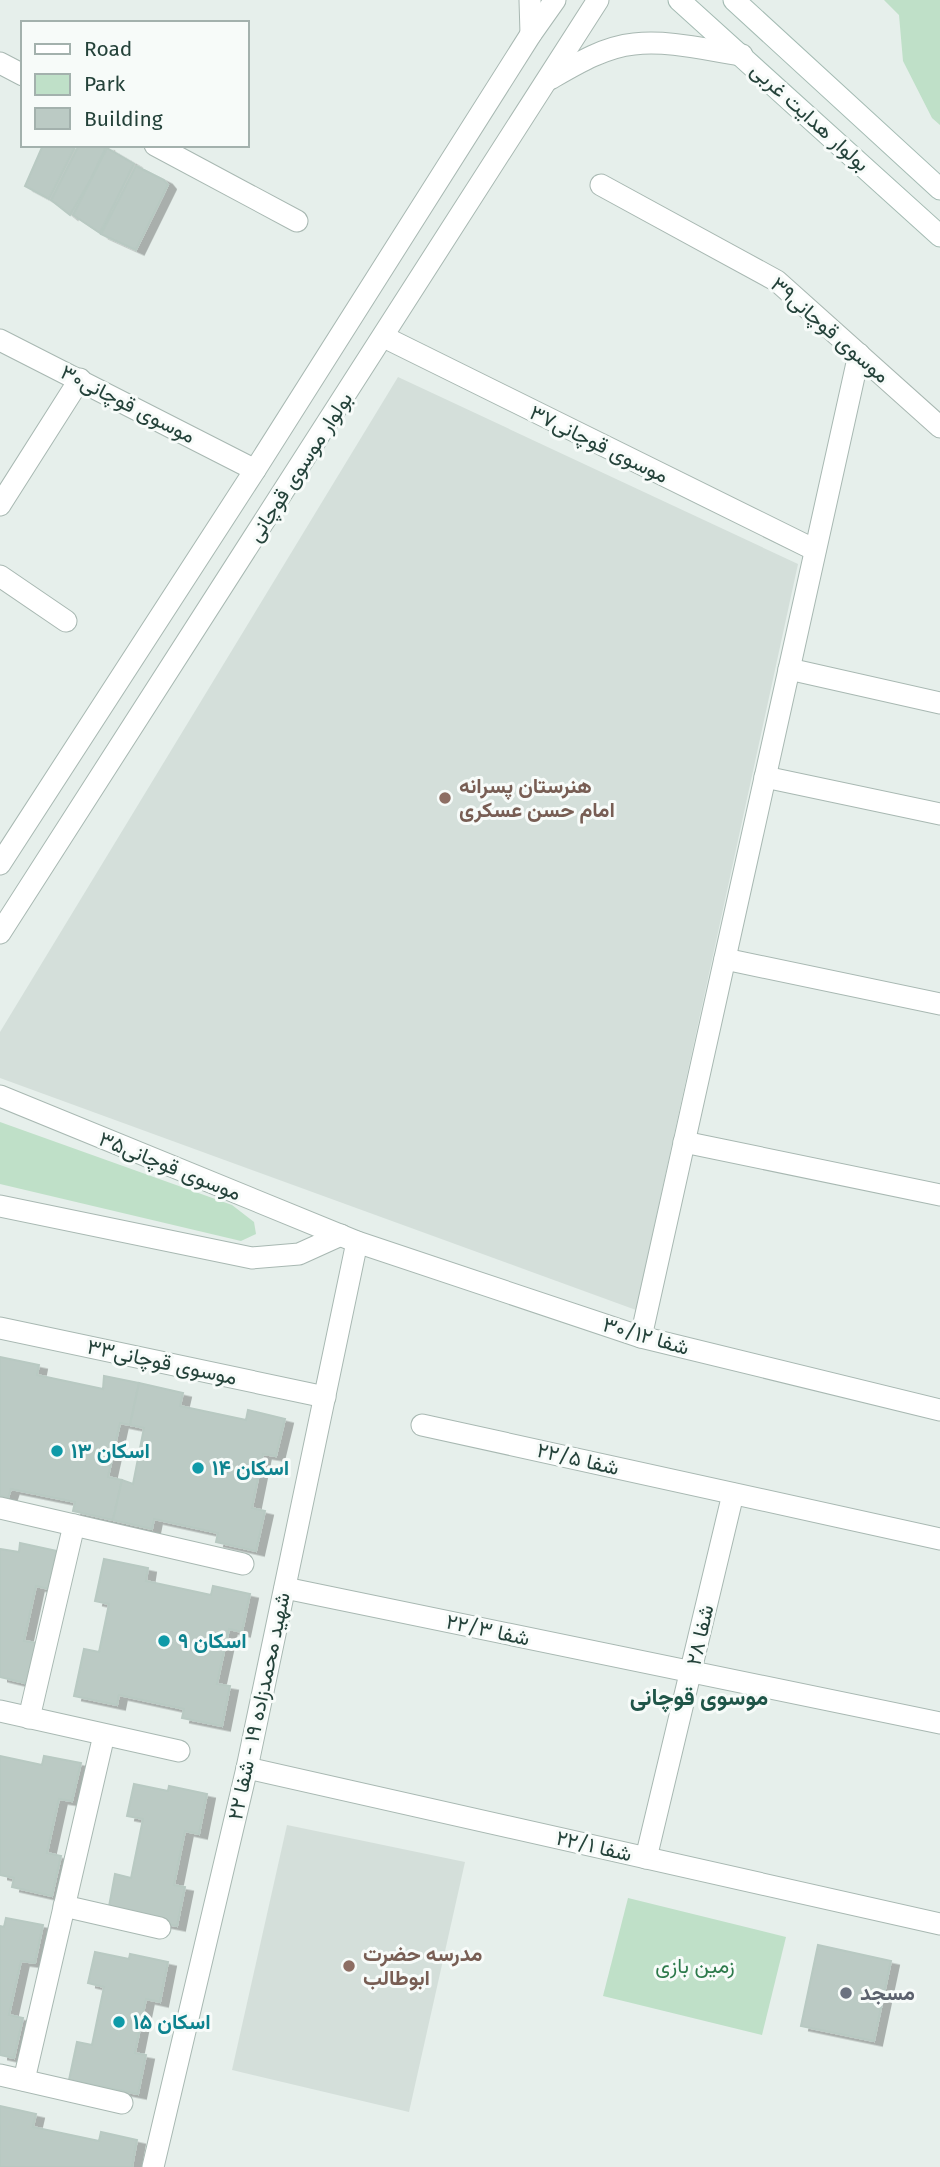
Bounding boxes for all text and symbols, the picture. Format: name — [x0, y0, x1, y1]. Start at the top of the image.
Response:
legend — [21, 21, 248, 147]
text: Road — [84, 36, 132, 62]
street label: بولوار هدایت غربی — [745, 57, 875, 177]
text: Park — [84, 71, 126, 97]
text: Building — [84, 106, 163, 132]
street label: موسوی قوچانی۳۹ — [765, 271, 895, 389]
street label: موسوی قوچانی۳۰ — [56, 359, 200, 450]
street label: بولوار موسوی قوچانی — [242, 387, 359, 547]
street label: موسوی قوچانی۳۷ — [525, 399, 673, 490]
place label: هنرستان پسرانه امام حسن عسکری — [459, 773, 615, 824]
marker: هنرستان پسرانه امام حسن عسکری — [437, 790, 453, 806]
street label: موسوی قوچانی۳۵ — [95, 1126, 245, 1207]
street label: شفا ۳۰/۱۲ — [600, 1311, 692, 1361]
street label: موسوی قوچانی۳۳ — [84, 1333, 239, 1392]
street label: شفا ۲۲/۵ — [534, 1437, 622, 1481]
place label: اسکان ۱۳ — [71, 1438, 150, 1464]
marker: اسکان ۱۳ — [49, 1443, 65, 1459]
place label: اسکان ۱۴ — [212, 1455, 289, 1481]
marker: اسکان ۱۴ — [190, 1460, 206, 1476]
street label: شهید محمدزاده ۱۹ - شفا ۲۲ — [222, 1590, 296, 1822]
street label: شفا ۲۸ — [680, 1602, 720, 1668]
street label: شفا ۲۲/۳ — [444, 1608, 532, 1652]
place label: اسکان ۹ — [178, 1628, 247, 1654]
marker: اسکان ۹ — [156, 1633, 172, 1649]
district label: موسوی قوچانی — [630, 1683, 768, 1713]
street label: ۲۲/۱ شفا — [554, 1825, 634, 1867]
place label: مدرسه حضرت ابوطالب — [363, 1941, 482, 1991]
park label: زمین بازی — [655, 1953, 735, 1979]
marker: مدرسه حضرت ابوطالب — [341, 1958, 357, 1974]
place label: مسجد — [860, 1980, 915, 2006]
marker: مسجد — [838, 1985, 854, 2001]
place label: اسکان ۱۵ — [133, 2009, 211, 2035]
marker: اسکان ۱۵ — [111, 2014, 127, 2030]

